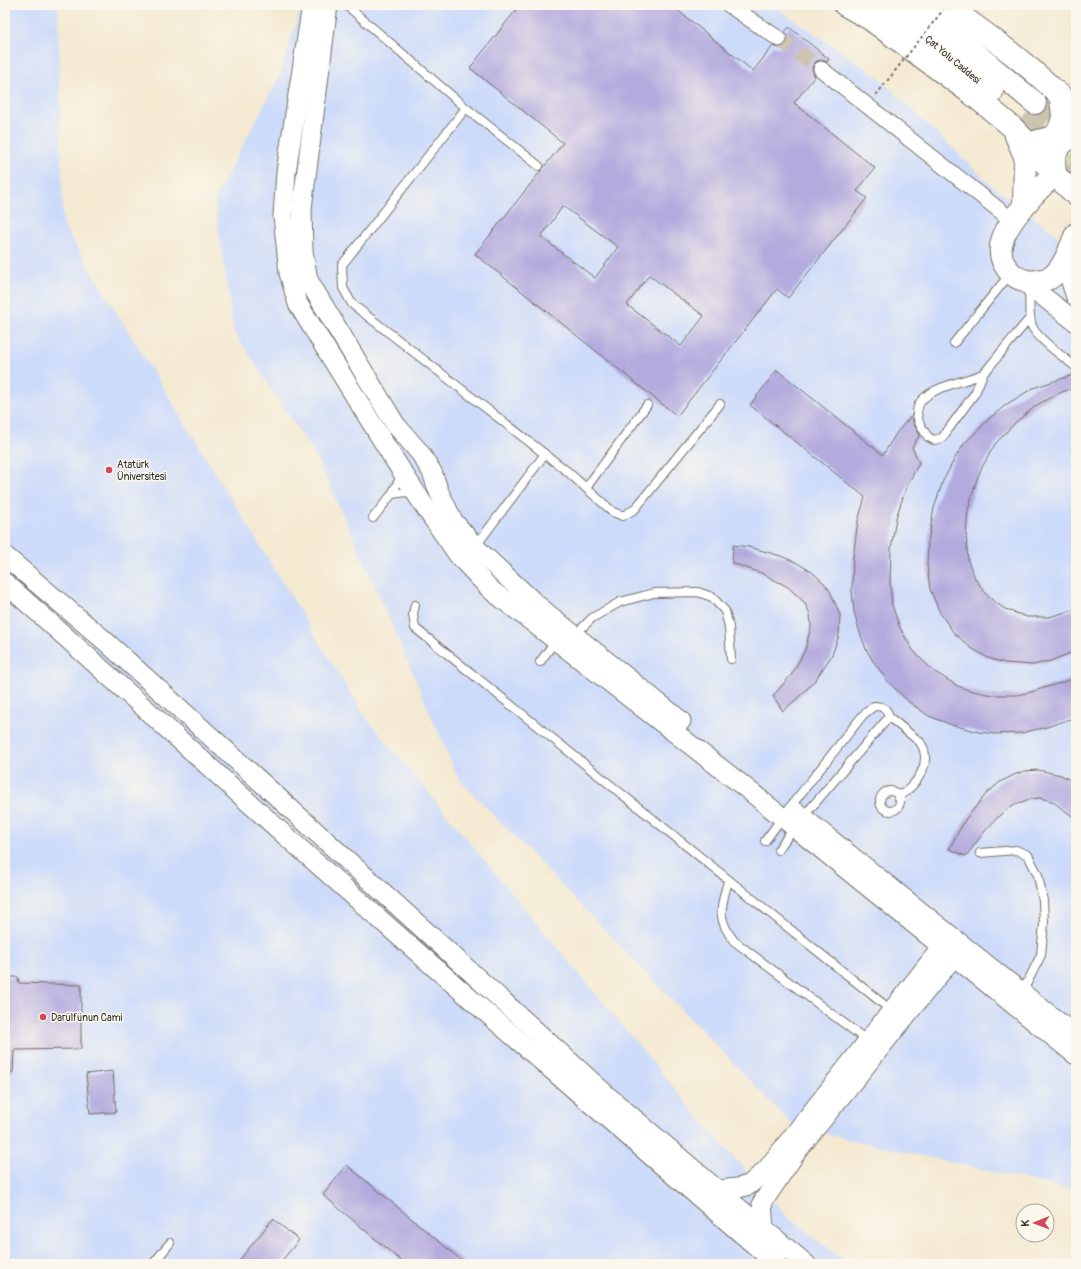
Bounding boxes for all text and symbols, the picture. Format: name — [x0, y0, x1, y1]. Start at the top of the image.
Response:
street label: Çat Yolu Caddesi — [922, 33, 983, 87]
place label: Atatürk Üniversitesi — [117, 459, 166, 483]
marker: Atatürk Üniversitesi — [104, 465, 114, 475]
marker: Darülfünun Cami — [38, 1012, 48, 1022]
place label: Darülfünun Cami — [51, 1012, 123, 1024]
north arrow — [1015, 1203, 1055, 1243]
text: K — [1019, 1219, 1032, 1227]

